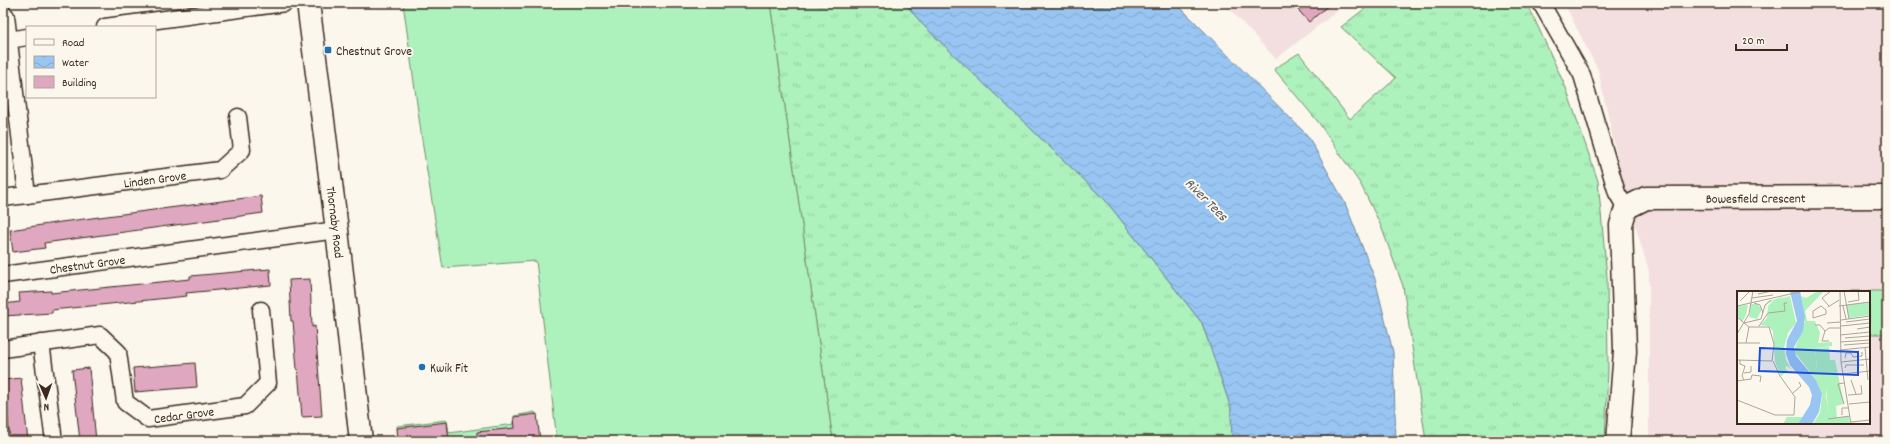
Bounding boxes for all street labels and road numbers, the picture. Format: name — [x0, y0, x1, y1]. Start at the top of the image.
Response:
street label: Linden Grove — [123, 167, 188, 194]
street label: Thornaby Road — [320, 186, 347, 259]
street label: Bowesfield Crescent — [1706, 190, 1806, 210]
street label: Chestnut Grove — [49, 252, 127, 281]
street label: Cedar Grove — [153, 403, 216, 430]

